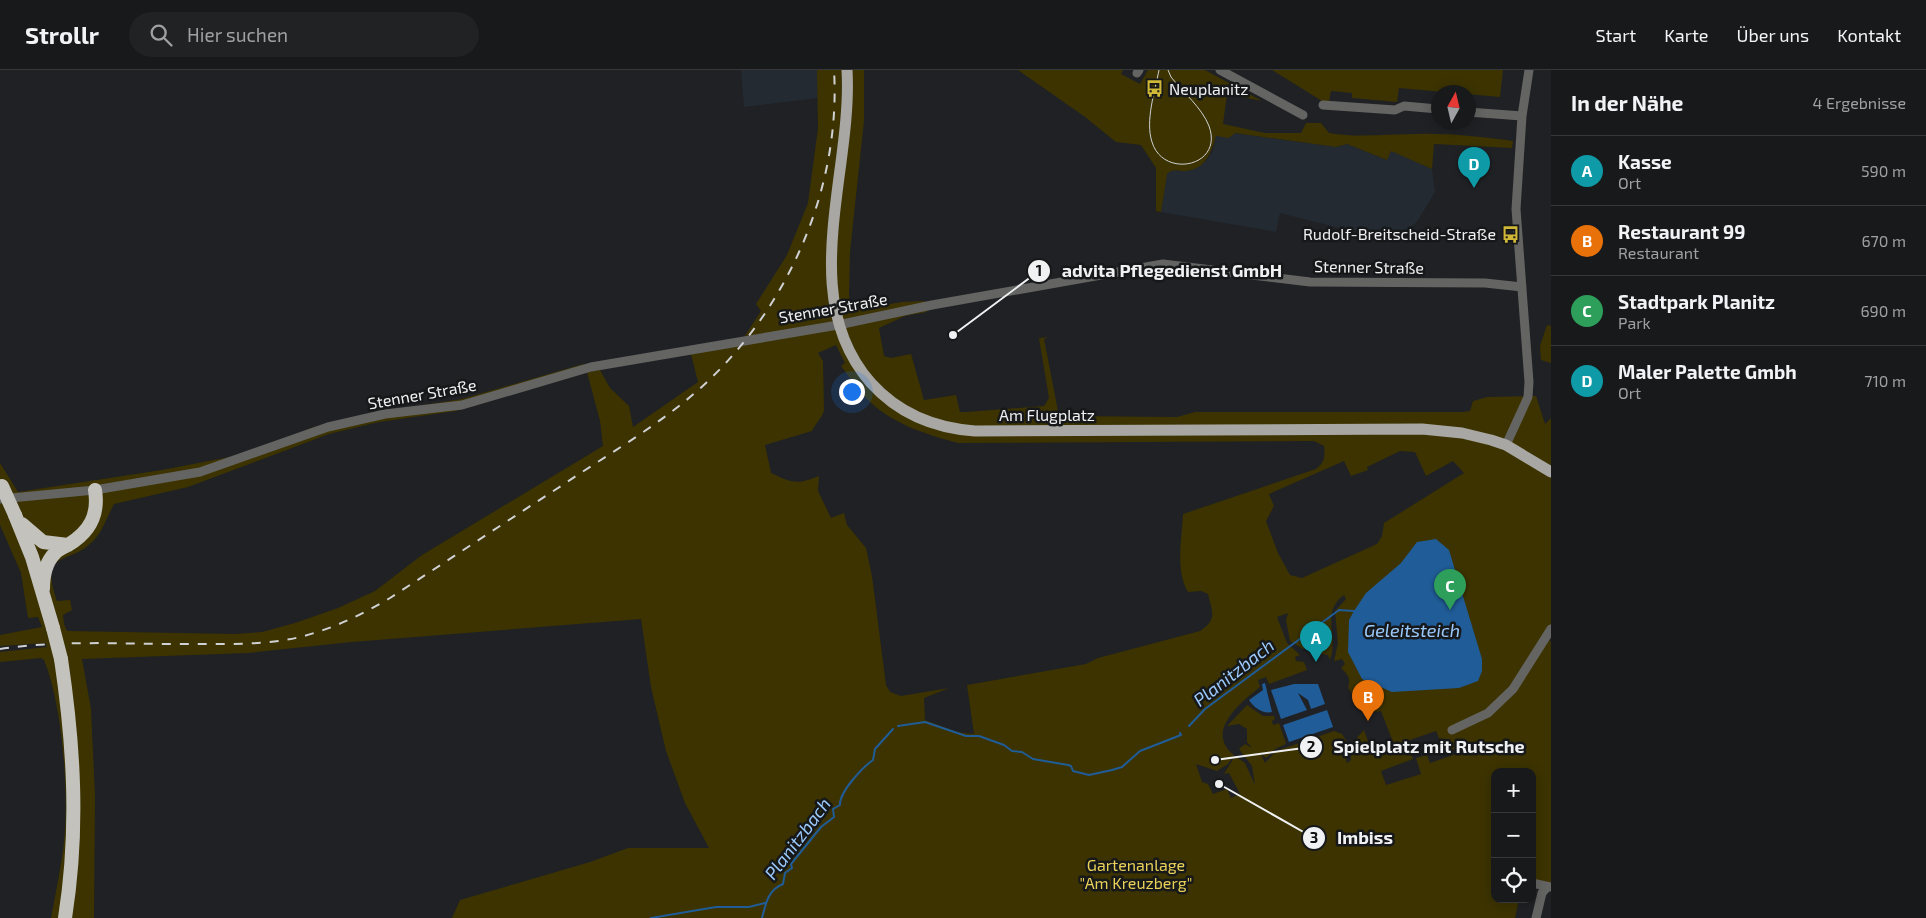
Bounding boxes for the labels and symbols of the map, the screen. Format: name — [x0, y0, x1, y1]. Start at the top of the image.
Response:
bus stop icon: Neuplanitz — [1145, 79, 1165, 99]
place label: Neuplanitz — [1169, 79, 1248, 98]
north arrow — [1431, 85, 1476, 130]
pin: D — [1458, 147, 1490, 188]
place label: Rudolf-Breitscheid-Straße — [1303, 224, 1496, 243]
bus stop icon: Rudolf-Breitscheid-Straße — [1500, 224, 1520, 244]
callout: advita Pflegedienst GmbH — [1027, 254, 1292, 287]
street label: Stenner Straße — [1314, 256, 1424, 277]
text: advita Pflegedienst GmbH — [1062, 259, 1282, 281]
text: 1 — [1036, 261, 1042, 279]
street label: Stenner Straße — [777, 289, 889, 326]
street label: Stenner Straße — [366, 375, 478, 412]
your location — [839, 379, 865, 405]
street label: Am Flugplatz — [999, 405, 1095, 424]
pin: C — [1434, 569, 1466, 610]
water label: Geleitsteich — [1364, 619, 1460, 641]
pin: A — [1300, 621, 1332, 662]
water label: Planitzbach — [1189, 634, 1278, 711]
pin: B — [1352, 680, 1384, 721]
callout: Spielplatz mit Rutsche — [1299, 730, 1535, 763]
text: Spielplatz mit Rutsche — [1333, 735, 1525, 757]
text: 2 — [1307, 737, 1316, 755]
water label: Planitzbach — [759, 793, 835, 884]
callout: Imbiss — [1302, 821, 1403, 854]
text: Imbiss — [1337, 826, 1393, 848]
text: 3 — [1310, 828, 1318, 846]
park label: Gartenanlage "Am Kreuzberg" — [1080, 855, 1192, 892]

